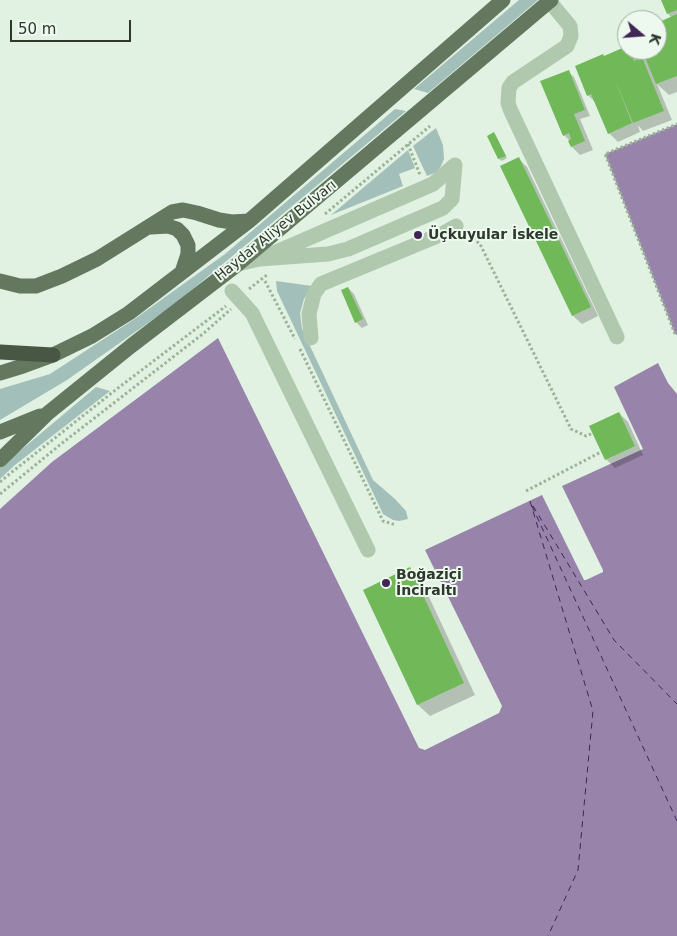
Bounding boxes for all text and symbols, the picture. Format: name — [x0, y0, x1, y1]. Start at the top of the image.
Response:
scale bar — [12, 10, 134, 42]
north arrow — [617, 10, 667, 60]
text: 50 m — [18, 20, 56, 38]
text: K — [646, 32, 665, 47]
street label: Haydar Aliyev Bulvarı — [212, 177, 340, 285]
place label: Üçkuyular İskele — [428, 227, 558, 243]
marker: Üçkuyular İskele — [412, 229, 424, 241]
place label: Boğaziçi İnciraltı — [396, 567, 462, 600]
marker: Boğaziçi İnciraltı — [380, 577, 392, 589]

